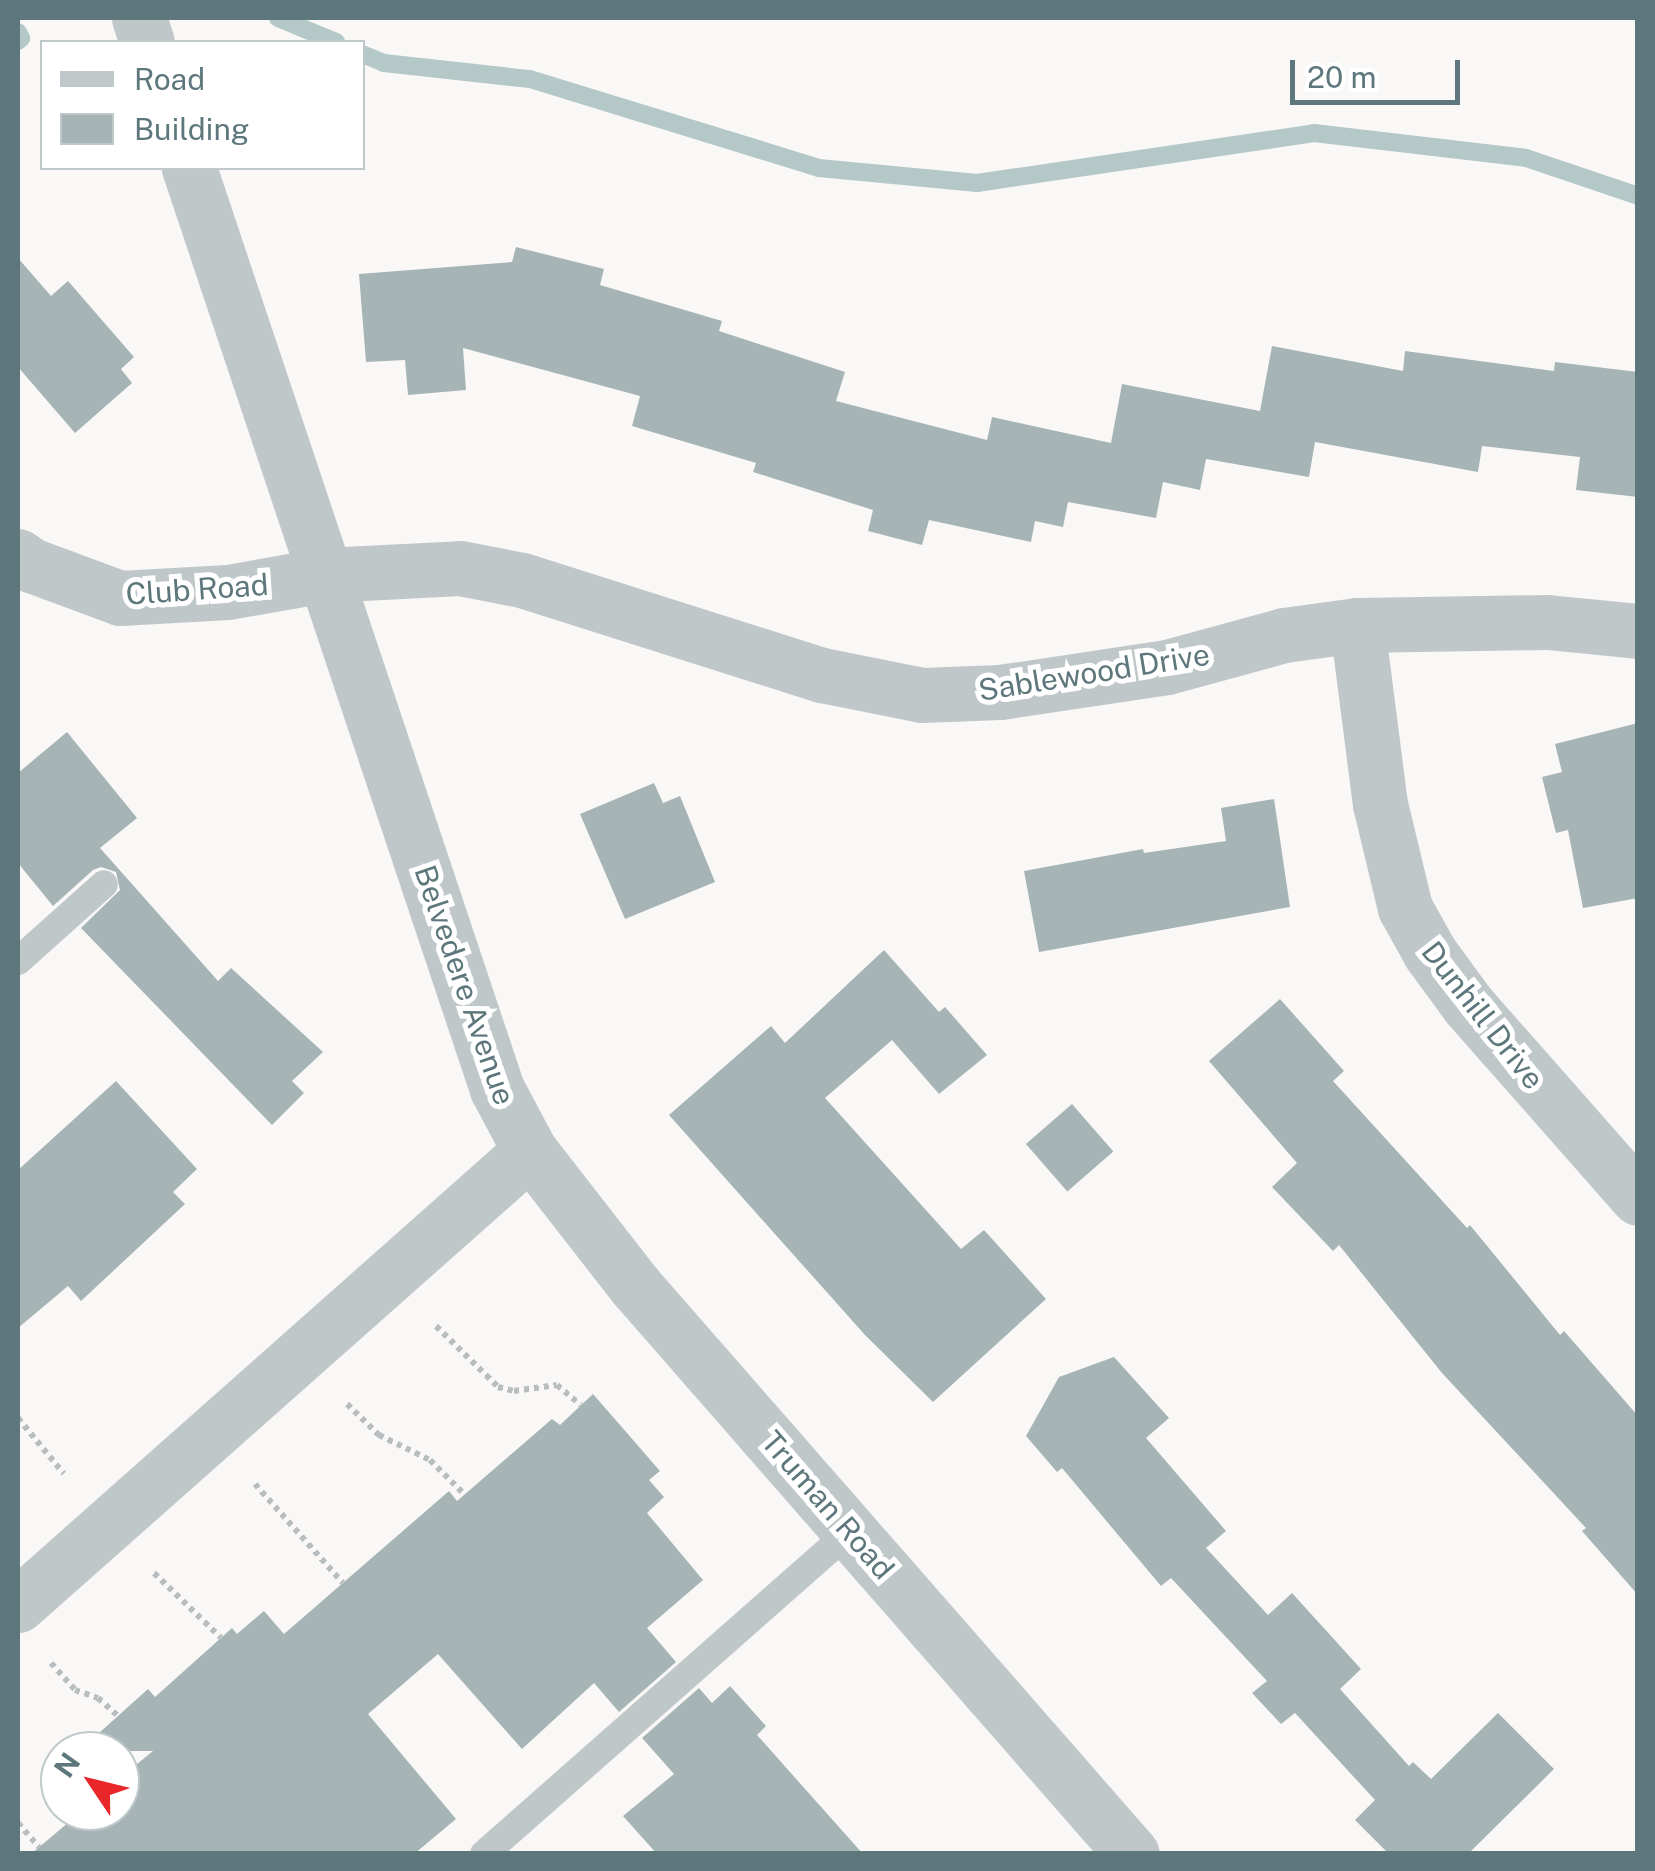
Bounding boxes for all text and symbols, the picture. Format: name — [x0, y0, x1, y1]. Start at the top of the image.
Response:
legend — [40, 40, 365, 170]
scale bar — [1295, 40, 1465, 102]
text: 20 m — [1307, 59, 1376, 95]
text: Road — [134, 61, 205, 97]
text: Building — [134, 111, 249, 147]
street label: Club Road — [124, 566, 270, 612]
street label: Sablewood Drive — [976, 636, 1212, 708]
street label: Belvedere Avenue — [407, 860, 523, 1110]
street label: Dunhill Drive — [1414, 934, 1552, 1096]
street label: Truman Road — [754, 1424, 902, 1586]
north arrow — [40, 1731, 140, 1831]
text: N — [47, 1746, 86, 1783]

